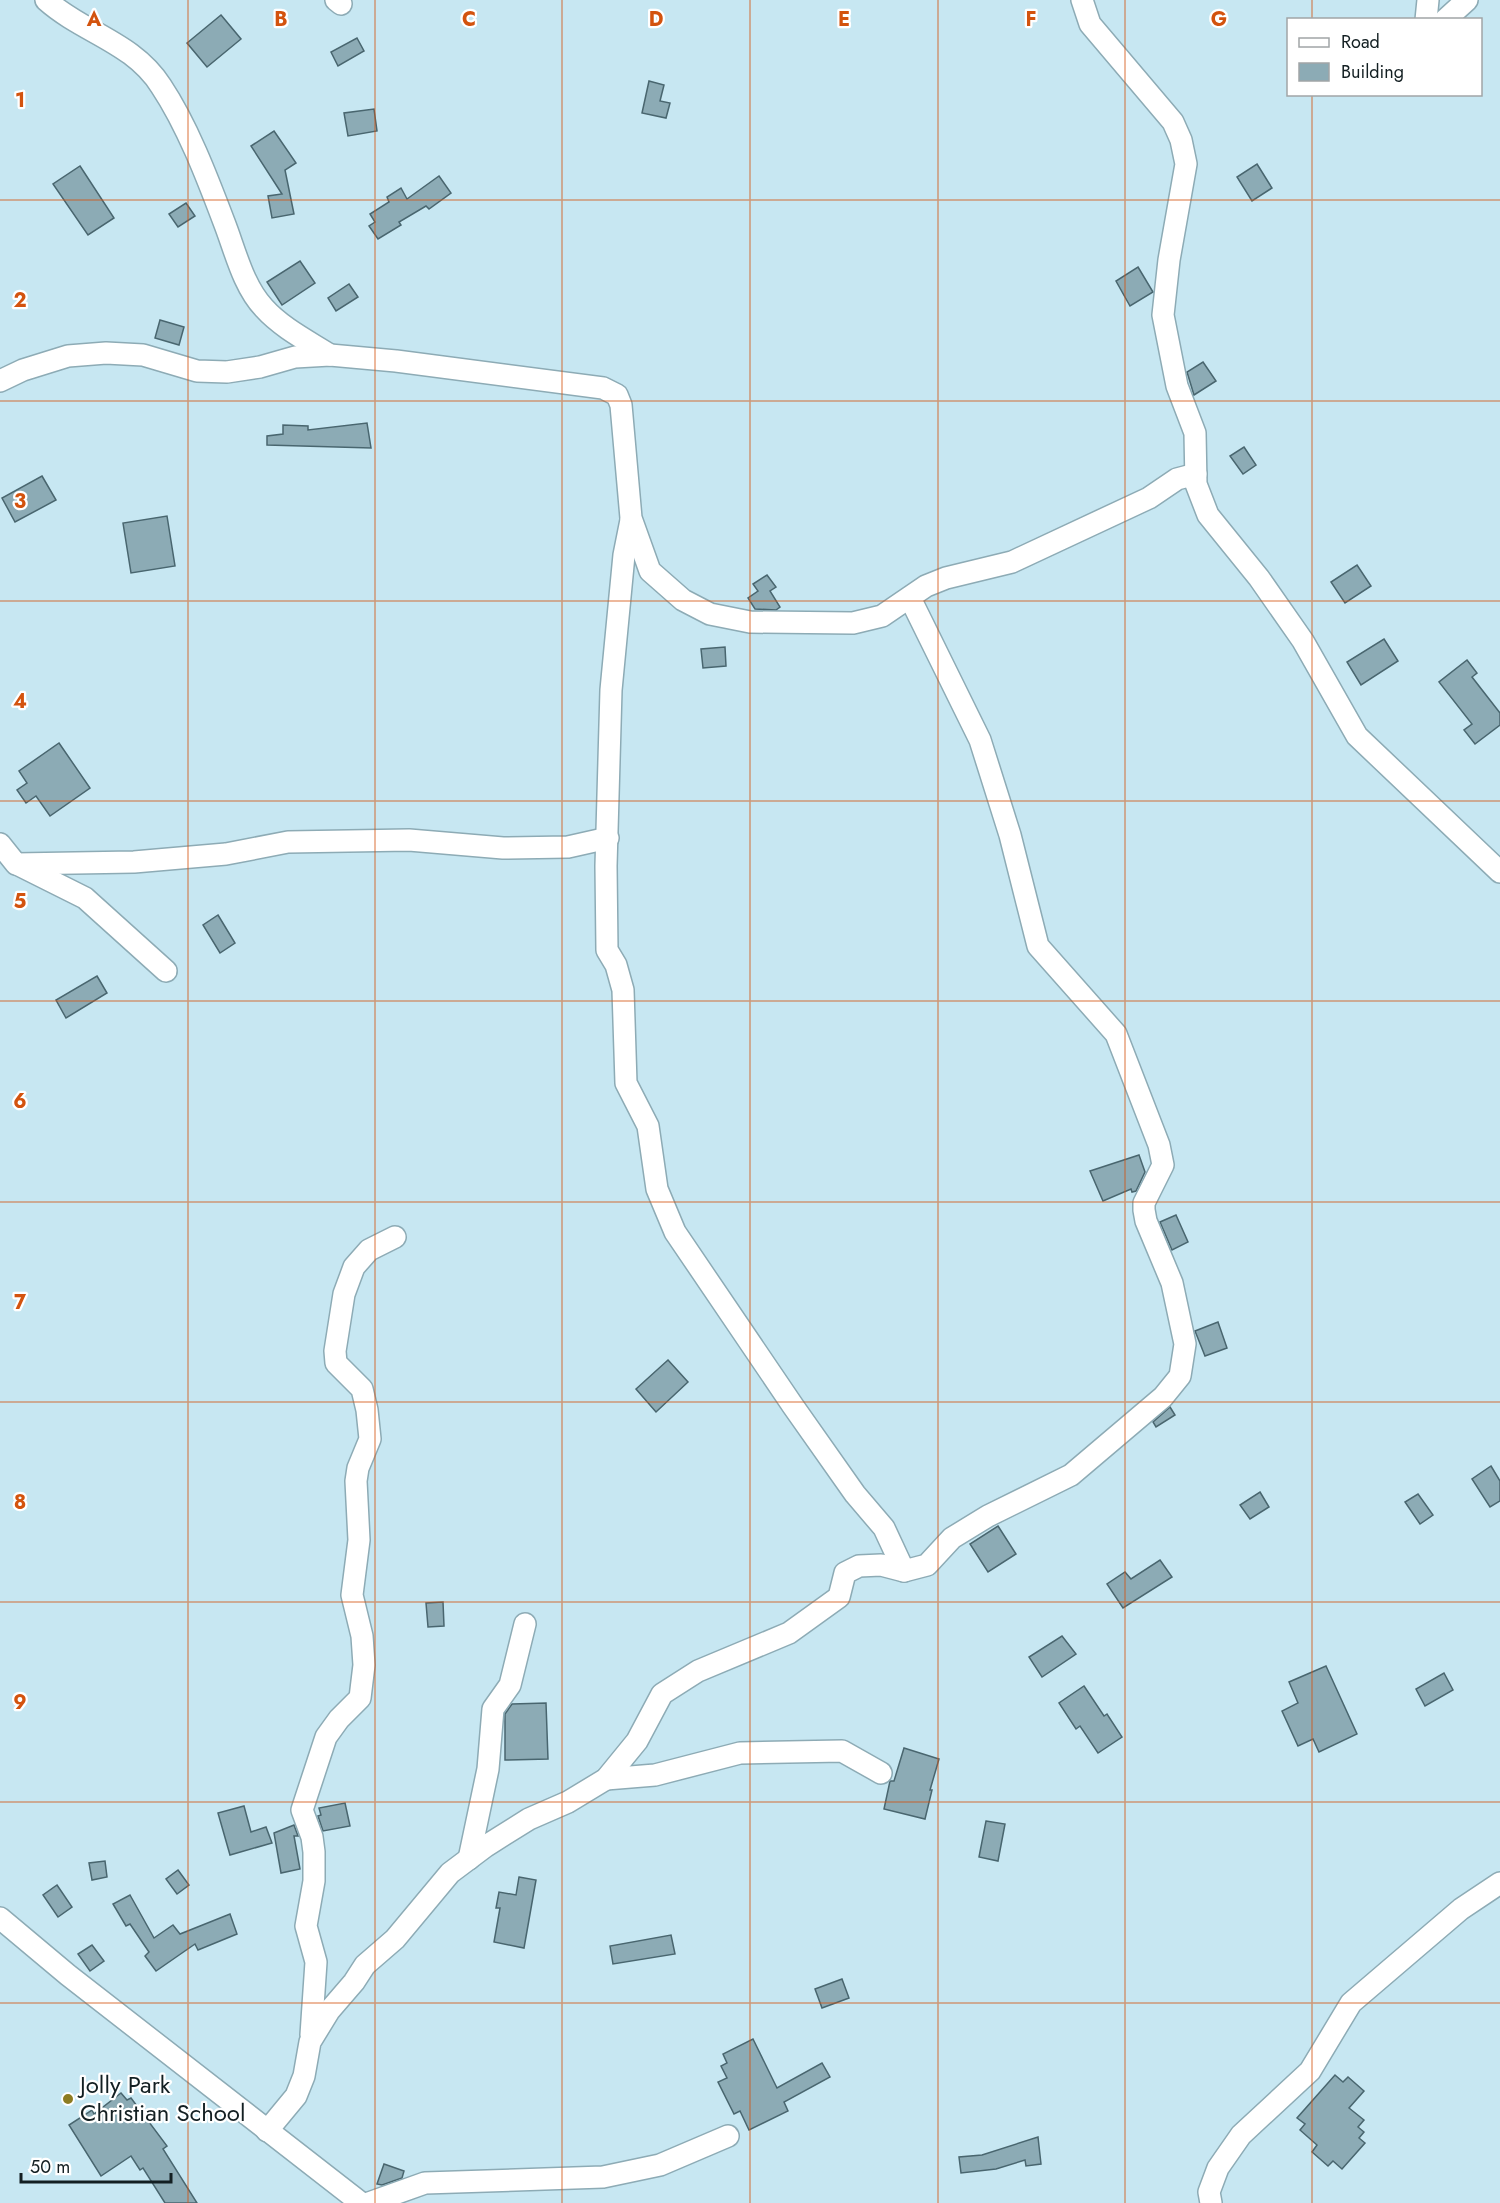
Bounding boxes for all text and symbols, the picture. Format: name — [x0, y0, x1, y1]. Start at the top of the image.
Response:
text: A — [86, 5, 102, 34]
text: B — [274, 5, 288, 34]
text: C — [462, 5, 476, 34]
text: D — [649, 5, 663, 34]
text: E — [838, 5, 850, 34]
text: F — [1025, 5, 1037, 34]
text: G — [1211, 5, 1227, 34]
legend — [1287, 18, 1482, 96]
text: Road — [1341, 29, 1380, 55]
text: Building — [1341, 59, 1404, 85]
text: 1 — [15, 86, 25, 115]
text: 2 — [13, 286, 27, 315]
text: 3 — [14, 487, 26, 516]
text: 4 — [13, 687, 27, 716]
text: 5 — [14, 887, 27, 916]
text: 6 — [13, 1087, 27, 1116]
text: 7 — [14, 1288, 27, 1317]
text: 8 — [14, 1488, 26, 1517]
text: 9 — [13, 1688, 27, 1717]
place label: Jolly Park Christian School — [77, 2067, 245, 2130]
marker: Jolly Park Christian School — [61, 2092, 75, 2106]
scale bar — [21, 2146, 171, 2184]
text: 50 m — [30, 2154, 70, 2180]

